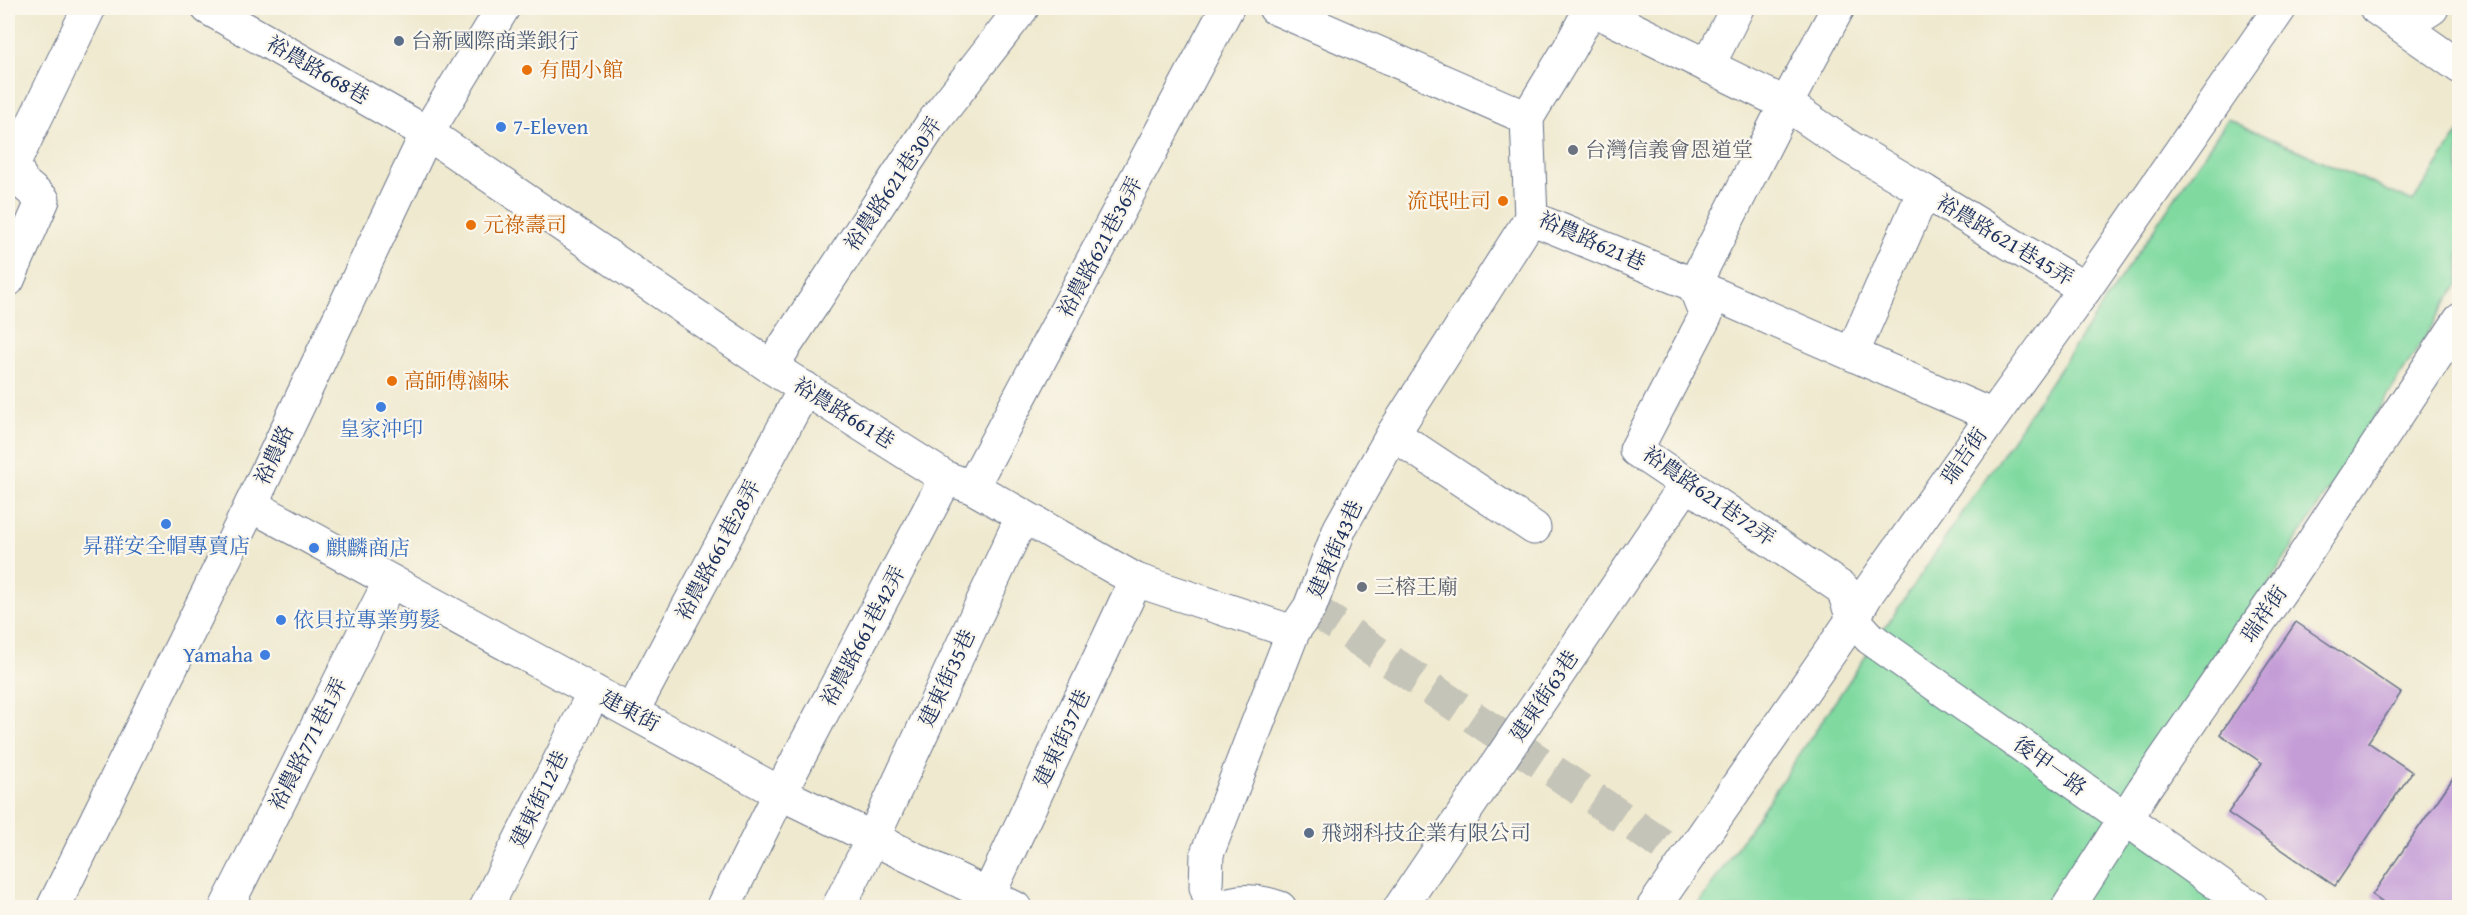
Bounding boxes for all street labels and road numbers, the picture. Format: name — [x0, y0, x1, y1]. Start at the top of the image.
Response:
street label: 裕農路668巷 — [261, 28, 376, 112]
street label: 裕農路621巷30弄 — [836, 111, 949, 257]
street label: 裕農路621巷36弄 — [1049, 171, 1150, 323]
street label: 裕農路621巷45弄 — [1931, 186, 2080, 293]
street label: 裕農路621巷 — [1534, 203, 1651, 278]
street label: 裕農路661巷 — [788, 369, 901, 456]
street label: 裕農路 — [246, 420, 301, 490]
street label: 瑞吉街 — [1933, 421, 1994, 490]
street label: 裕農路621巷72弄 — [1637, 438, 1782, 553]
street label: 裕農路661巷28弄 — [667, 474, 768, 626]
street label: 建東街43巷 — [1299, 495, 1370, 603]
street label: 裕農路661巷42弄 — [812, 560, 913, 712]
street label: 瑞祥街 — [2233, 579, 2294, 648]
street label: 建東街35巷 — [910, 624, 983, 732]
street label: 建東街63巷 — [1502, 644, 1586, 748]
street label: 裕農路771巷1弄 — [261, 672, 354, 816]
street label: 建東街 — [595, 682, 665, 739]
street label: 建東街37巷 — [1025, 684, 1098, 792]
street label: 後甲一路 — [2007, 728, 2093, 803]
street label: 建東街12巷 — [502, 745, 575, 852]

